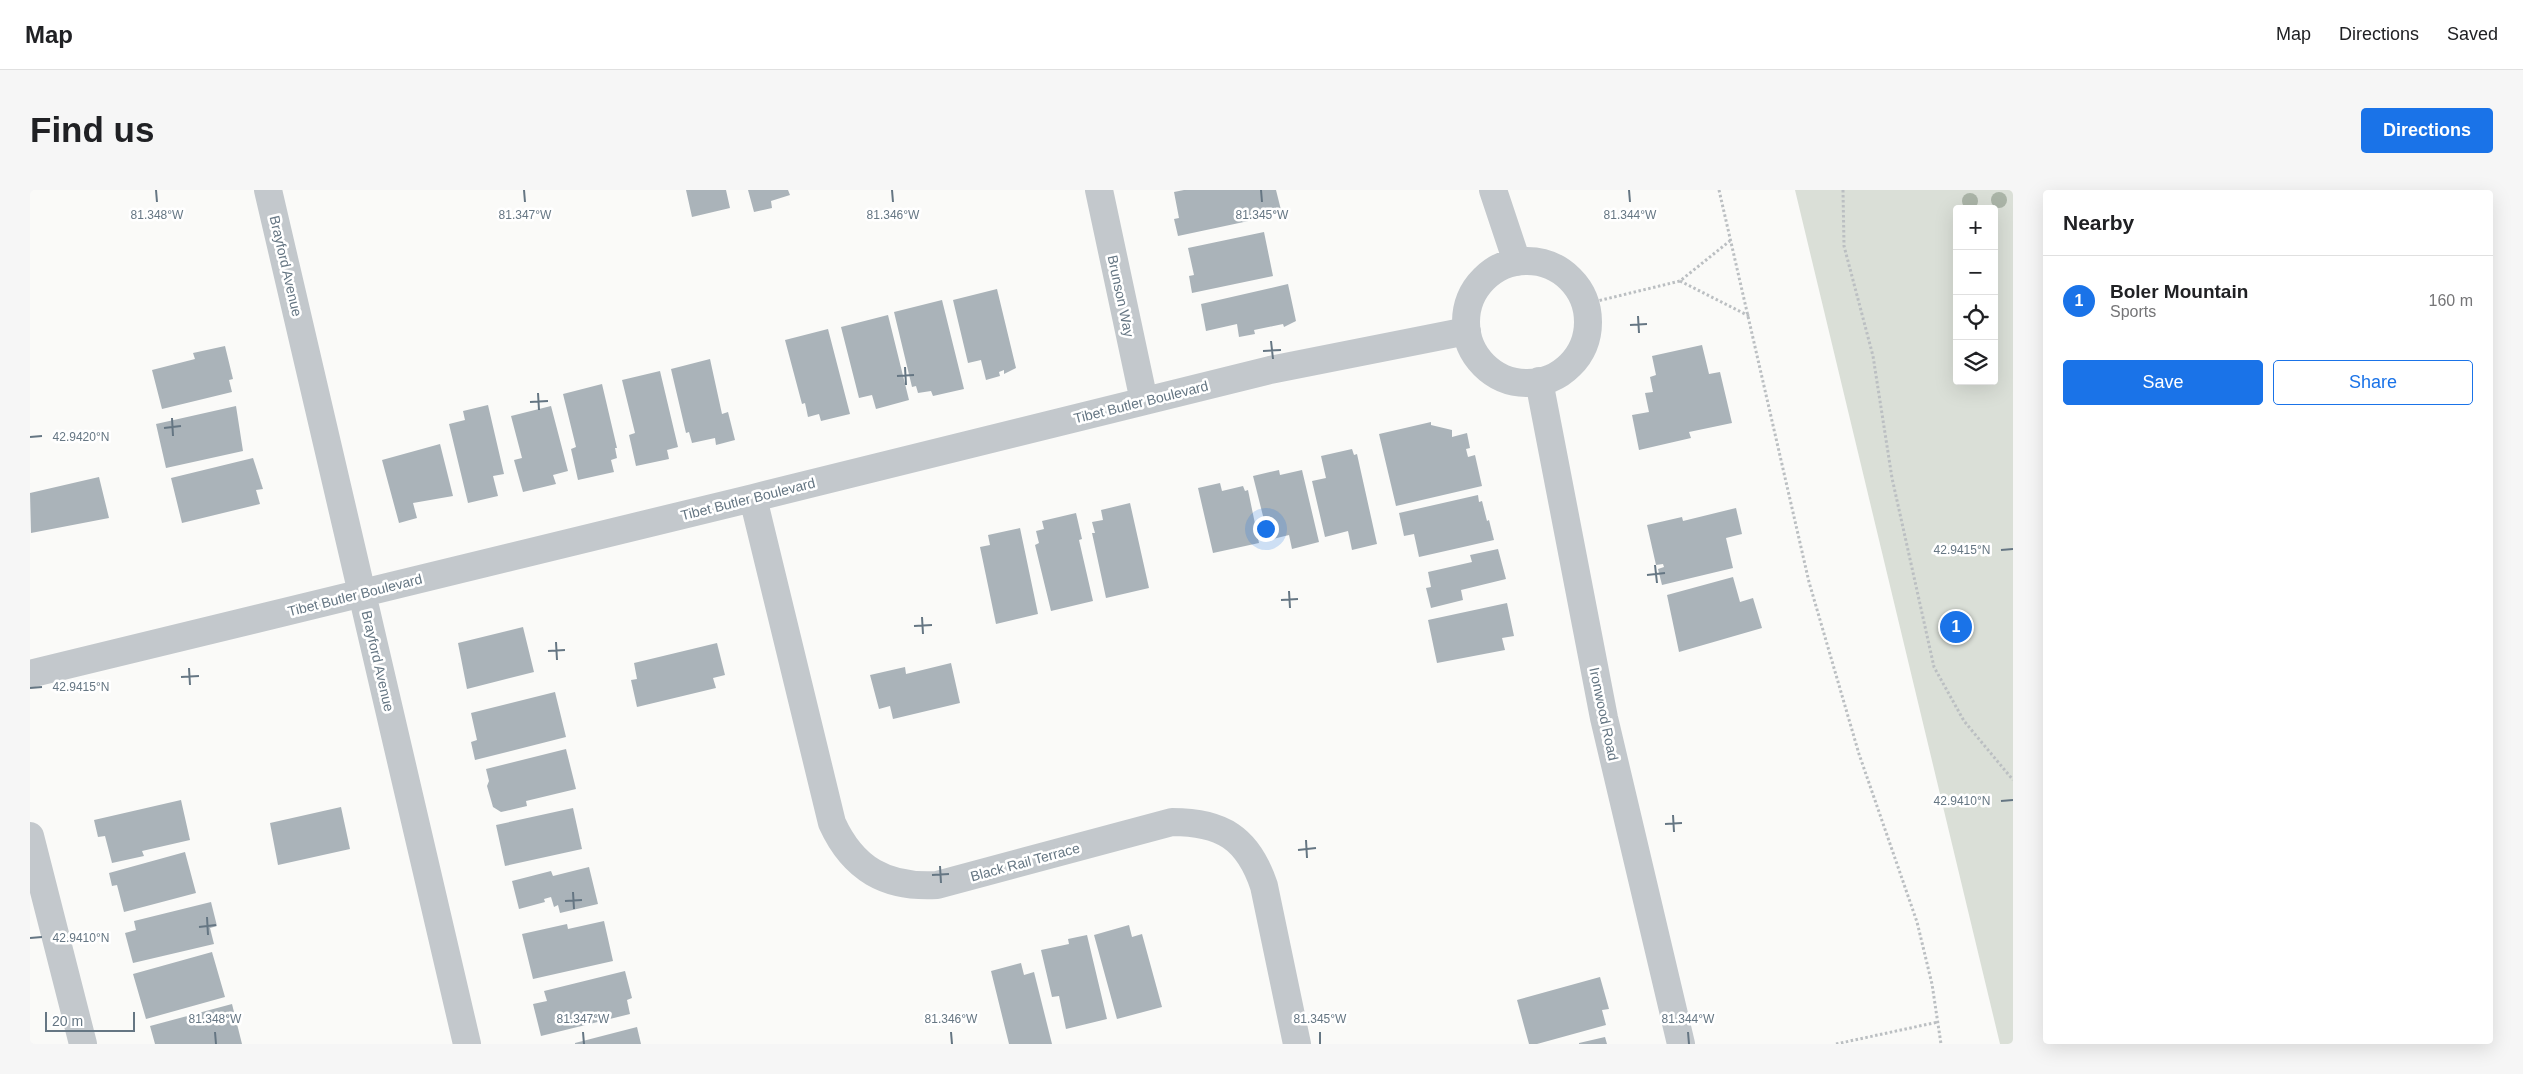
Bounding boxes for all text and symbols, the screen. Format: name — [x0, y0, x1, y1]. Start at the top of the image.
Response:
text: Map — [25, 21, 73, 48]
text: Map — [2276, 24, 2311, 44]
text: Directions — [2339, 24, 2419, 44]
text: Saved — [2447, 24, 2498, 44]
button: Directions — [2361, 108, 2493, 153]
text: Find us — [30, 110, 154, 149]
map controls — [1953, 205, 1998, 385]
button: + — [1953, 205, 1998, 250]
text: 81.348°W — [131, 208, 184, 222]
text: 81.347°W — [499, 208, 552, 222]
text: 81.346°W — [867, 208, 920, 222]
text: 81.345°W — [1236, 208, 1289, 222]
text: 81.344°W — [1604, 208, 1657, 222]
text: Nearby — [2063, 211, 2134, 234]
street label: Brayford Avenue — [267, 214, 305, 318]
button: − — [1953, 250, 1998, 295]
street label: Brunson Way — [1104, 253, 1138, 339]
text: Boler Mountain — [2110, 281, 2248, 302]
text: 1 — [2075, 292, 2083, 309]
text: 160 m — [2429, 292, 2473, 309]
button: locate — [1953, 295, 1998, 340]
text: Sports — [2110, 303, 2156, 320]
button: layers — [1953, 340, 1998, 385]
button: Save — [2063, 360, 2263, 405]
button: Share — [2273, 360, 2473, 405]
street label: Tibet Butler Boulevard — [1072, 378, 1210, 426]
text: 42.9420°N — [53, 430, 109, 444]
street label: Tibet Butler Boulevard — [679, 475, 817, 523]
your location — [1253, 516, 1279, 542]
text: 42.9415°N — [1934, 543, 1990, 557]
street label: Tibet Butler Boulevard — [286, 571, 424, 619]
pin: 1 — [1940, 608, 1972, 646]
street label: Brayford Avenue — [359, 609, 397, 713]
street label: Ironwood Road — [1586, 666, 1622, 762]
text: 42.9415°N — [53, 680, 109, 694]
text: 42.9410°N — [1934, 794, 1990, 808]
street label: Black Rail Terrace — [969, 840, 1082, 884]
text: 42.9410°N — [53, 931, 109, 945]
scale bar — [45, 1009, 135, 1032]
text: 81.348°W — [189, 1012, 242, 1026]
text: 81.347°W — [557, 1012, 610, 1026]
text: 81.346°W — [925, 1012, 978, 1026]
text: 81.345°W — [1294, 1012, 1347, 1026]
text: 81.344°W — [1662, 1012, 1715, 1026]
text: 20 m — [52, 1013, 83, 1029]

